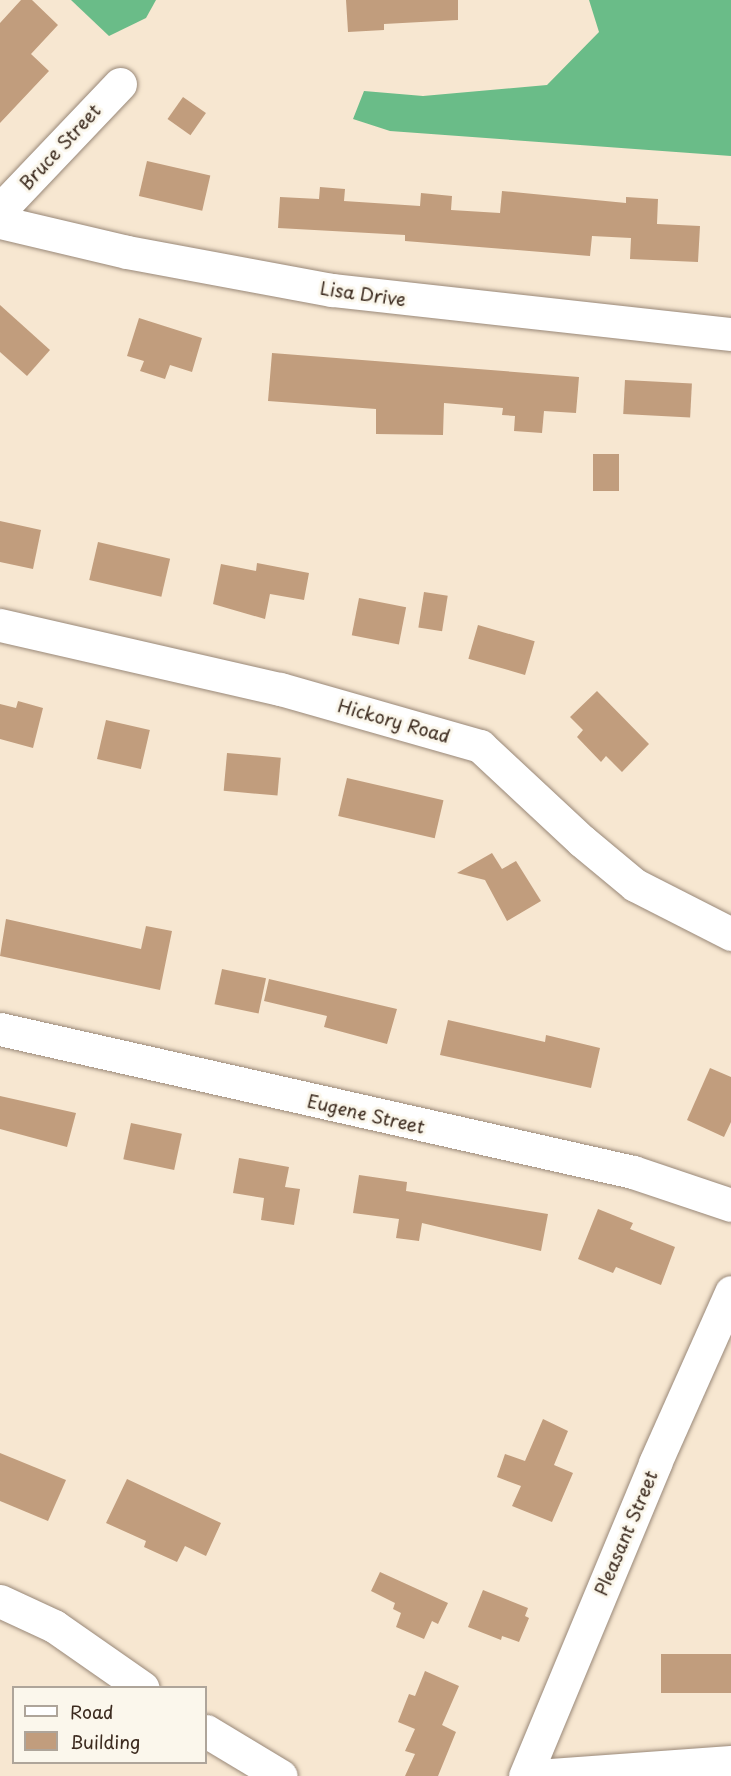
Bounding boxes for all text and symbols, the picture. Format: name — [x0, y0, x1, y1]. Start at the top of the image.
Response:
street label: Bruce Street — [15, 99, 105, 195]
street label: Lisa Drive — [319, 277, 407, 311]
street label: Hickory Road — [335, 695, 453, 747]
street label: Eugene Street — [305, 1090, 427, 1138]
street label: Pleasant Street — [590, 1467, 662, 1599]
legend — [12, 1686, 207, 1764]
text: Road — [70, 1698, 114, 1725]
text: Building — [70, 1728, 140, 1755]

